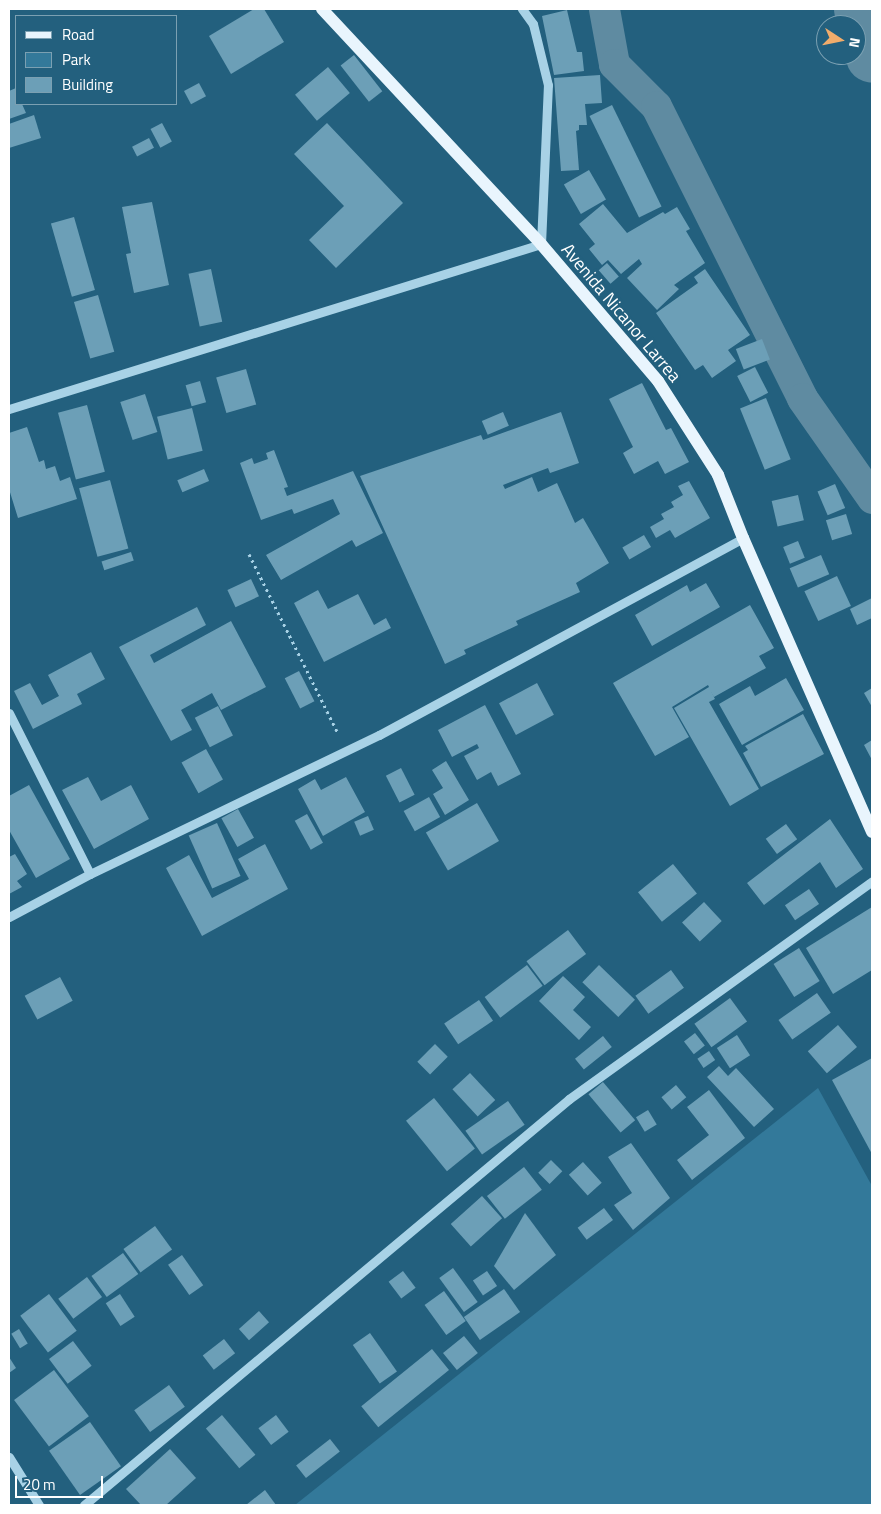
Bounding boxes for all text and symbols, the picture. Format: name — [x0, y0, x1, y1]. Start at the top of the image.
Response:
legend — [15, 15, 178, 105]
north arrow — [816, 15, 866, 65]
text: Road — [62, 23, 94, 46]
text: N — [844, 36, 866, 50]
text: Park — [62, 48, 91, 71]
text: Building — [62, 73, 113, 96]
street label: Avenida Nicanor Larrea — [557, 239, 685, 387]
scale bar — [18, 1466, 105, 1498]
text: 20 m — [23, 1473, 56, 1496]

